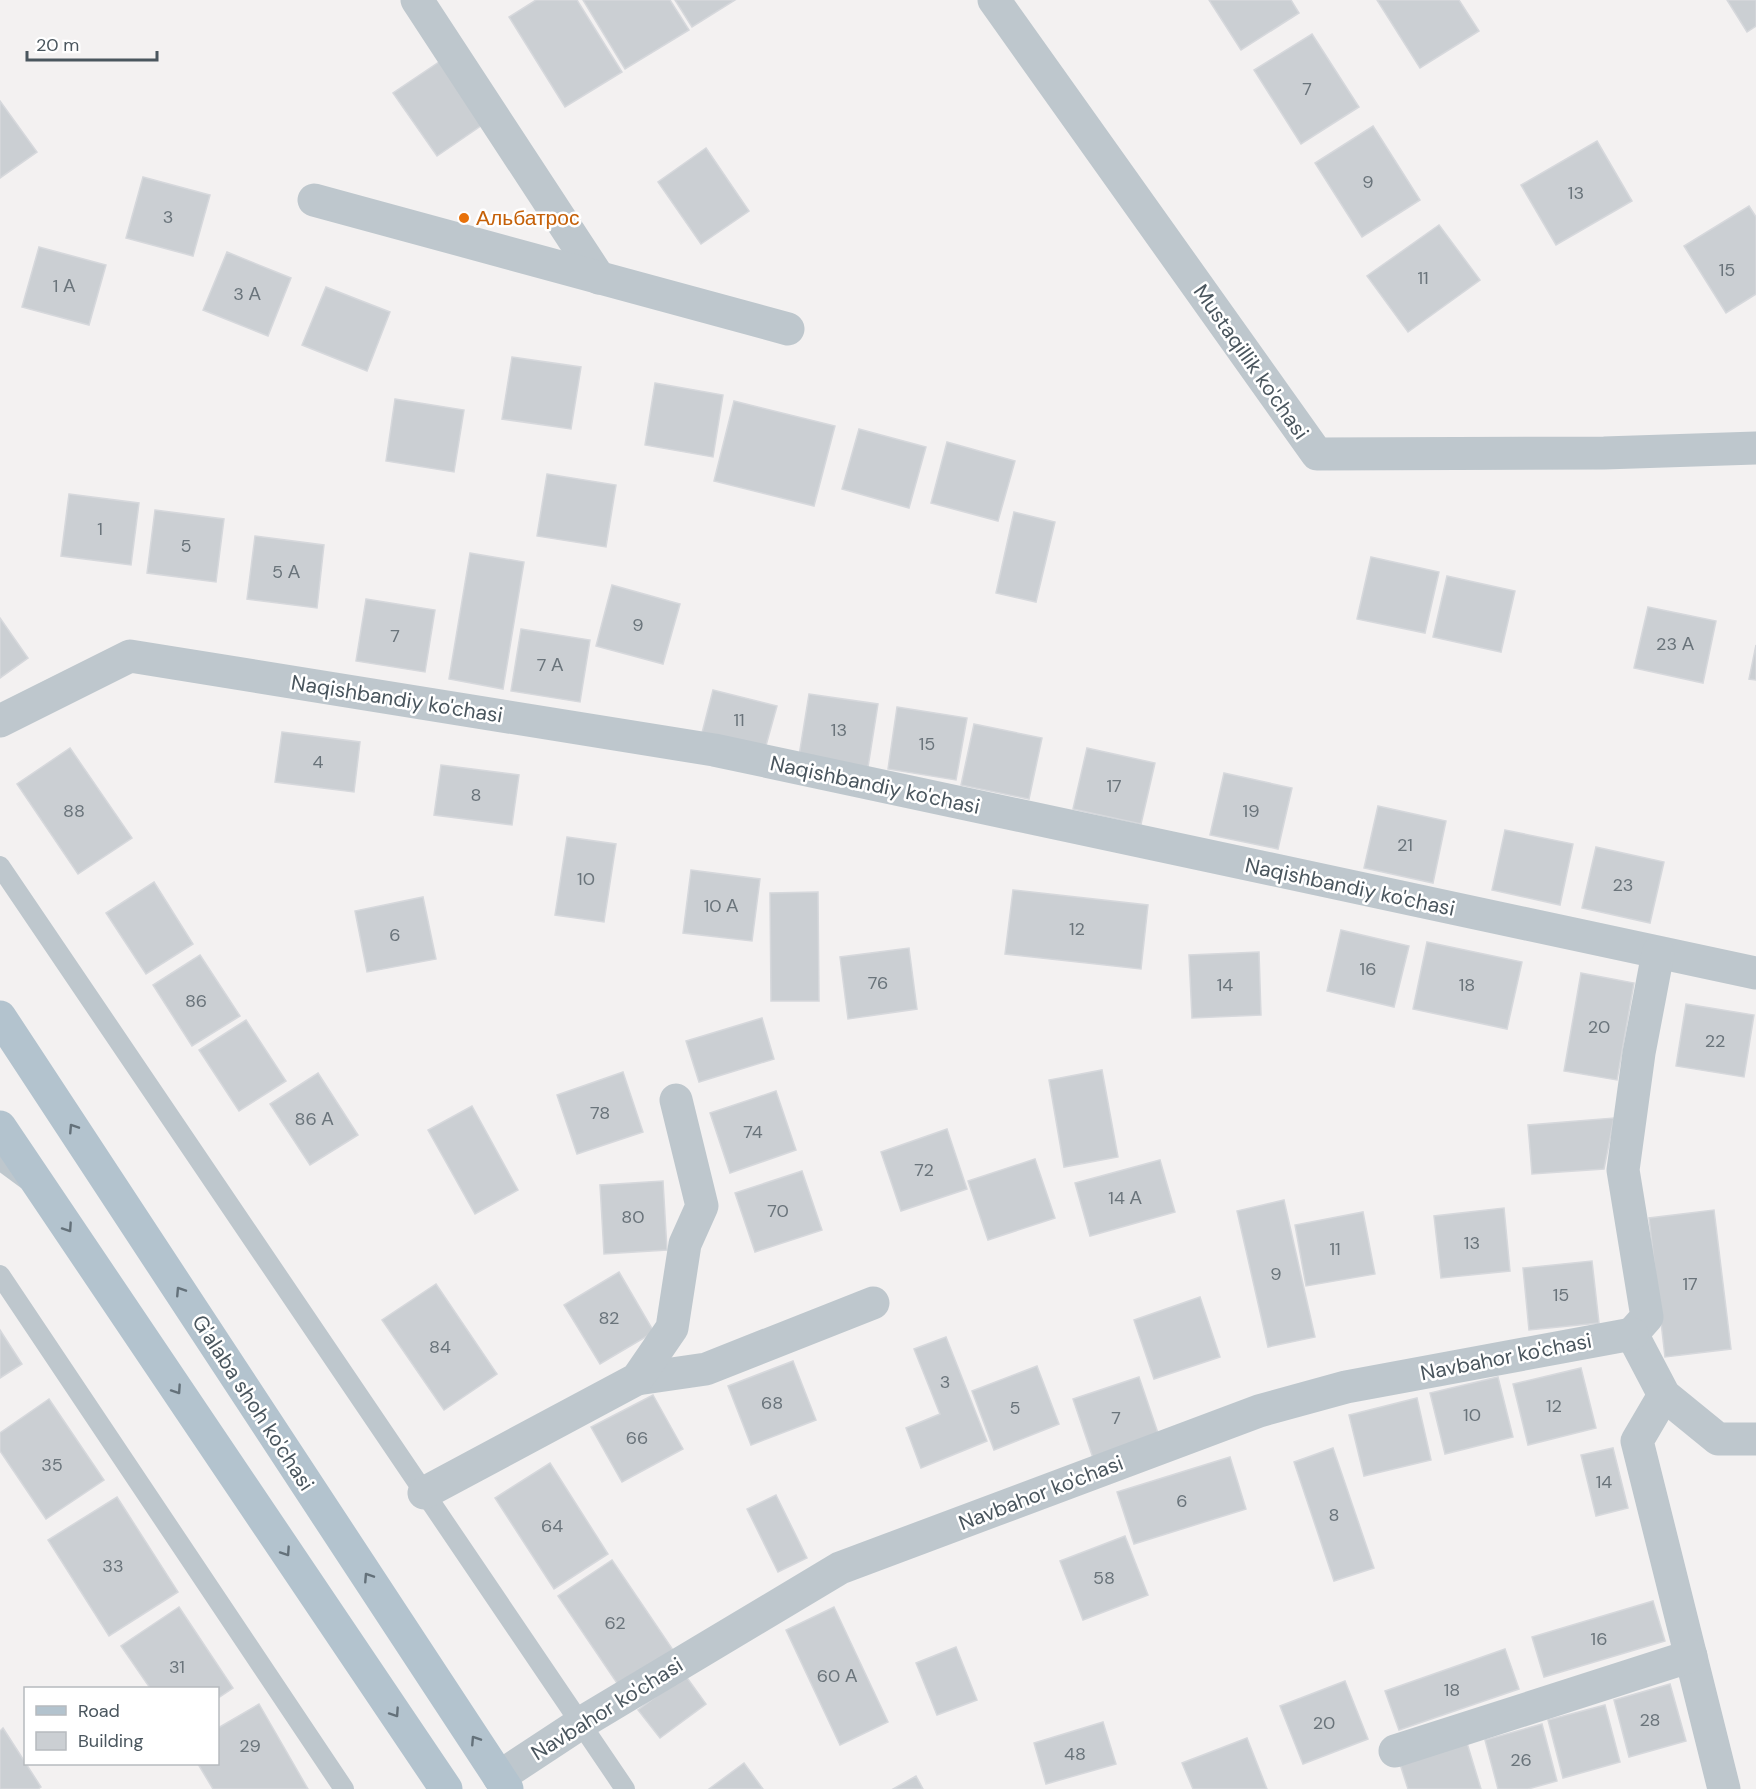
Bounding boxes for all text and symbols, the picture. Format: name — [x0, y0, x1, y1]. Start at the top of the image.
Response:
scale bar — [27, 24, 158, 62]
text: 20 m — [36, 33, 79, 57]
house number: 7 — [1302, 77, 1312, 101]
house number: 9 — [1362, 170, 1374, 194]
house number: 13 — [1568, 181, 1584, 205]
place label: Альбатрос — [476, 204, 579, 232]
house number: 3 — [163, 205, 173, 229]
marker: Альбатрос — [457, 211, 471, 225]
house number: 15 — [1719, 258, 1735, 282]
house number: 11 — [1417, 266, 1429, 290]
house number: 1 А — [53, 274, 75, 298]
street label: Mustaqillik ko'chasi — [1187, 279, 1315, 445]
house number: 3 А — [233, 282, 261, 306]
house number: 1 — [97, 517, 103, 541]
house number: 5 — [181, 534, 191, 558]
house number: 5 А — [272, 560, 300, 584]
house number: 9 — [632, 613, 644, 637]
house number: 7 — [390, 624, 400, 648]
house number: 23 А — [1656, 632, 1694, 656]
house number: 7 А — [537, 653, 563, 677]
street label: Naqishbandiy ko'chasi — [289, 668, 505, 730]
house number: 11 — [733, 708, 745, 732]
house number: 13 — [831, 718, 847, 742]
house number: 15 — [919, 732, 935, 756]
street label: Naqishbandiy ko'chasi — [768, 749, 982, 821]
house number: 4 — [313, 750, 324, 774]
house number: 17 — [1106, 774, 1122, 798]
house number: 8 — [471, 783, 481, 807]
house number: 88 — [63, 799, 85, 823]
house number: 19 — [1243, 799, 1259, 823]
house number: 21 — [1397, 833, 1413, 857]
street label: Naqishbandiy ko'chasi — [1243, 851, 1457, 923]
house number: 10 — [577, 867, 595, 891]
house number: 23 — [1612, 873, 1634, 897]
house number: 10 А — [704, 894, 738, 918]
house number: 12 — [1069, 917, 1085, 941]
house number: 6 — [389, 923, 401, 947]
house number: 16 — [1360, 957, 1376, 981]
house number: 76 — [868, 971, 888, 995]
house number: 14 — [1217, 973, 1233, 997]
house number: 18 — [1459, 973, 1475, 997]
house number: 86 — [185, 989, 207, 1013]
house number: 20 — [1588, 1015, 1610, 1039]
house number: 22 — [1705, 1029, 1725, 1053]
house number: 78 — [590, 1101, 610, 1125]
house number: 86 А — [294, 1107, 334, 1131]
house number: 74 — [743, 1120, 763, 1144]
one-way arrow — [69, 1124, 80, 1135]
house number: 72 — [914, 1158, 934, 1182]
house number: 14 А — [1108, 1186, 1142, 1210]
house number: 70 — [767, 1199, 789, 1223]
house number: 80 — [621, 1205, 645, 1229]
one-way arrow — [61, 1222, 72, 1233]
house number: 13 — [1464, 1231, 1480, 1255]
house number: 11 — [1329, 1237, 1341, 1261]
house number: 9 — [1270, 1262, 1282, 1286]
house number: 17 — [1682, 1272, 1698, 1296]
house number: 15 — [1553, 1283, 1569, 1307]
one-way arrow — [176, 1287, 187, 1298]
house number: 82 — [598, 1306, 620, 1330]
street label: G'alaba shoh ko'chasi — [186, 1310, 320, 1496]
street label: Navbahor ko'chasi — [1418, 1327, 1594, 1387]
house number: 84 — [429, 1335, 451, 1359]
house number: 3 — [940, 1370, 950, 1394]
one-way arrow — [170, 1383, 181, 1394]
house number: 68 — [761, 1391, 783, 1415]
house number: 12 — [1546, 1394, 1562, 1418]
house number: 5 — [1010, 1396, 1020, 1420]
house number: 10 — [1463, 1403, 1481, 1427]
house number: 7 — [1111, 1406, 1121, 1430]
house number: 66 — [626, 1426, 648, 1450]
street label: Navbahor ko'chasi — [955, 1449, 1127, 1537]
house number: 35 — [41, 1453, 63, 1477]
house number: 14 — [1596, 1470, 1612, 1494]
house number: 6 — [1176, 1489, 1188, 1513]
house number: 8 — [1329, 1503, 1339, 1527]
house number: 64 — [541, 1514, 563, 1538]
one-way arrow — [279, 1545, 290, 1556]
house number: 33 — [102, 1554, 124, 1578]
house number: 58 — [1093, 1566, 1115, 1590]
one-way arrow — [363, 1573, 375, 1583]
house number: 62 — [604, 1611, 626, 1635]
house number: 16 — [1591, 1627, 1607, 1651]
street label: Navbahor ko'chasi — [526, 1651, 688, 1767]
house number: 31 — [169, 1655, 185, 1679]
house number: 60 А — [817, 1664, 857, 1688]
house number: 18 — [1444, 1678, 1460, 1702]
legend — [24, 1687, 219, 1765]
text: Road — [78, 1699, 120, 1723]
one-way arrow — [388, 1707, 399, 1718]
house number: 28 — [1639, 1708, 1661, 1732]
house number: 20 — [1313, 1711, 1335, 1735]
text: Building — [78, 1729, 143, 1753]
house number: 29 — [239, 1734, 261, 1758]
one-way arrow — [470, 1736, 482, 1746]
house number: 48 — [1064, 1742, 1086, 1766]
house number: 26 — [1510, 1748, 1532, 1772]

